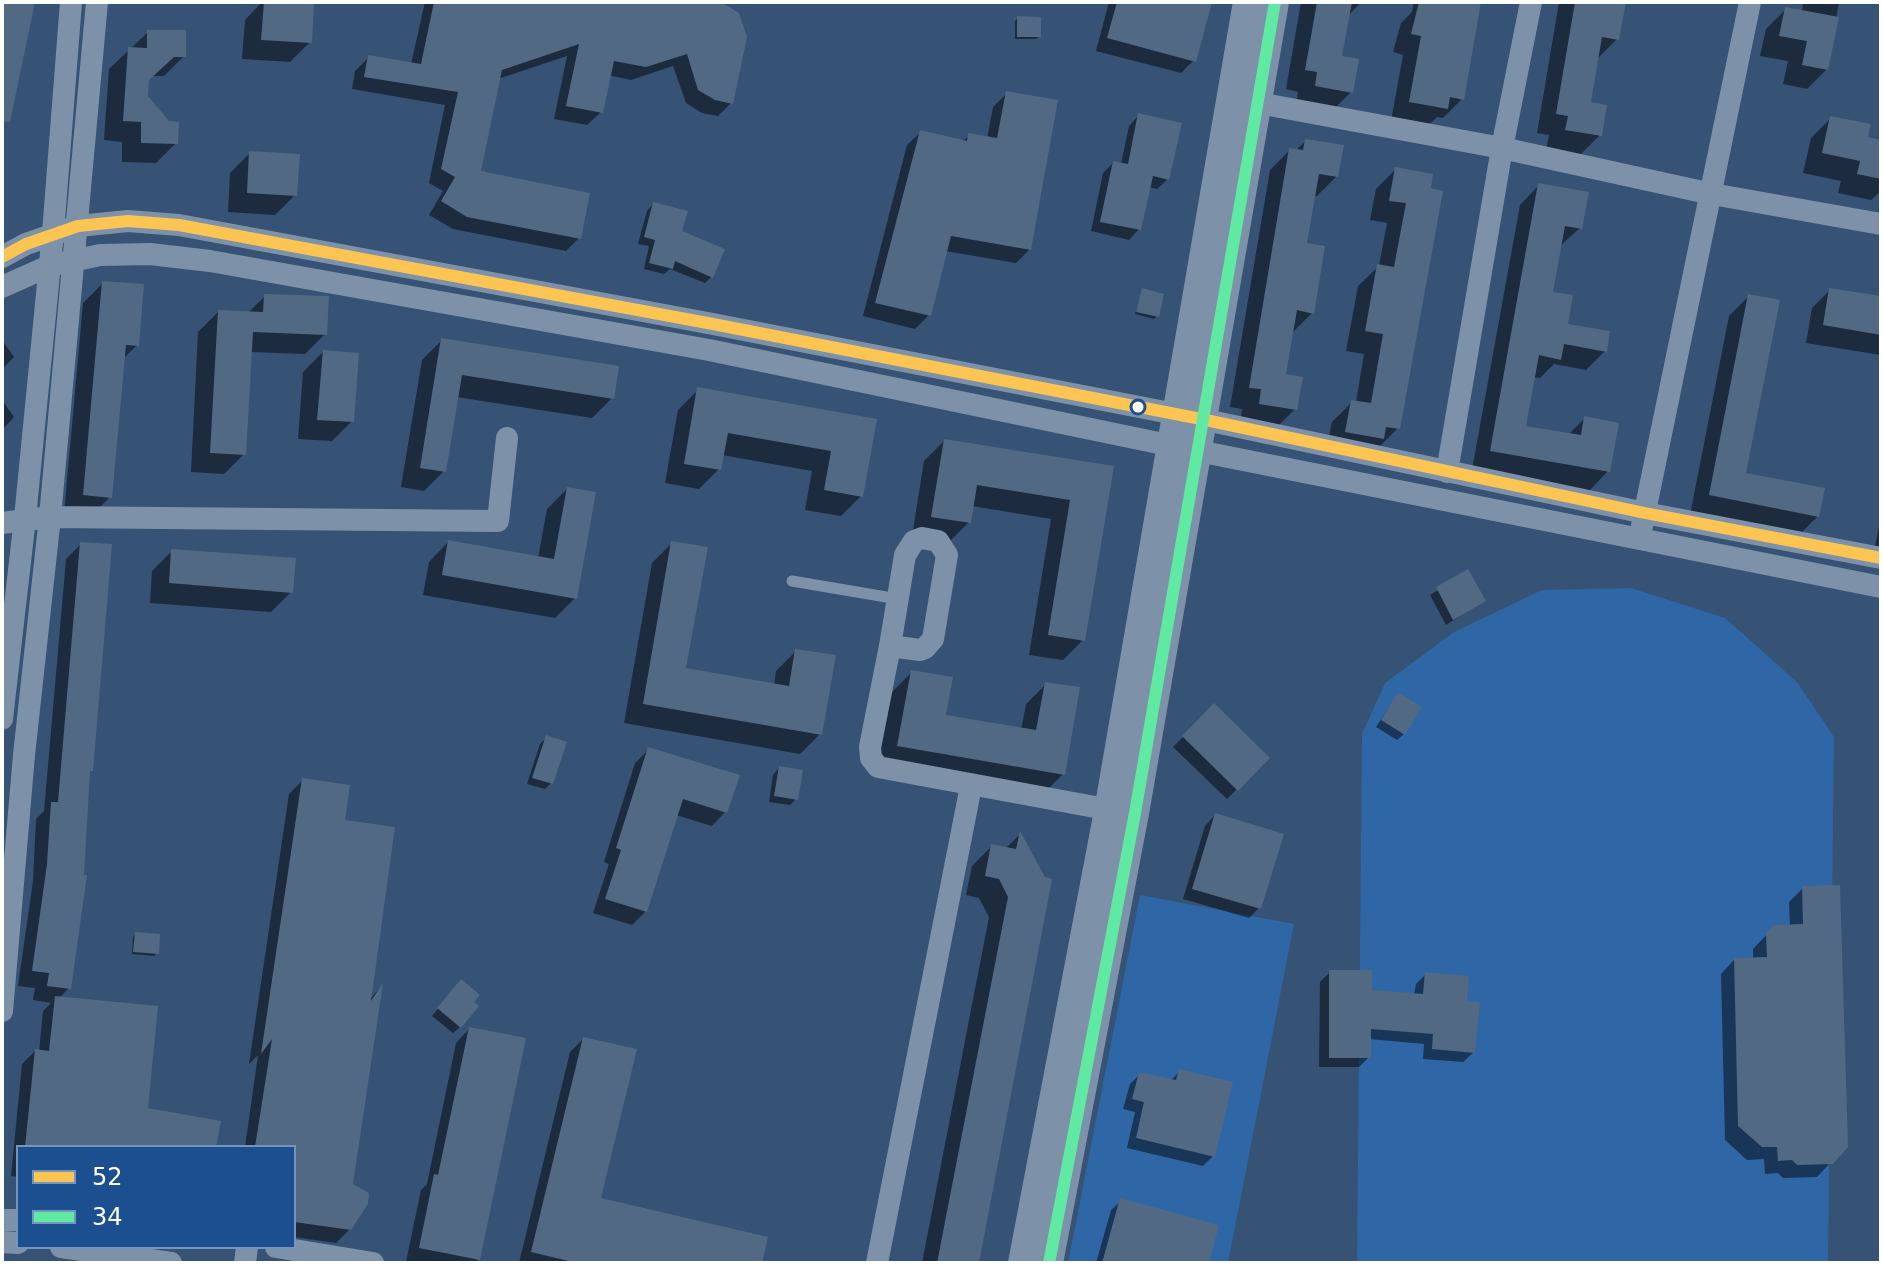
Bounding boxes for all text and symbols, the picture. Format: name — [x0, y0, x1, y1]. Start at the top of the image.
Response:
unlabelled marker — [1130, 399, 1146, 415]
legend — [16, 1145, 296, 1249]
text: 52 — [92, 1163, 123, 1191]
text: 34 — [92, 1203, 123, 1231]

